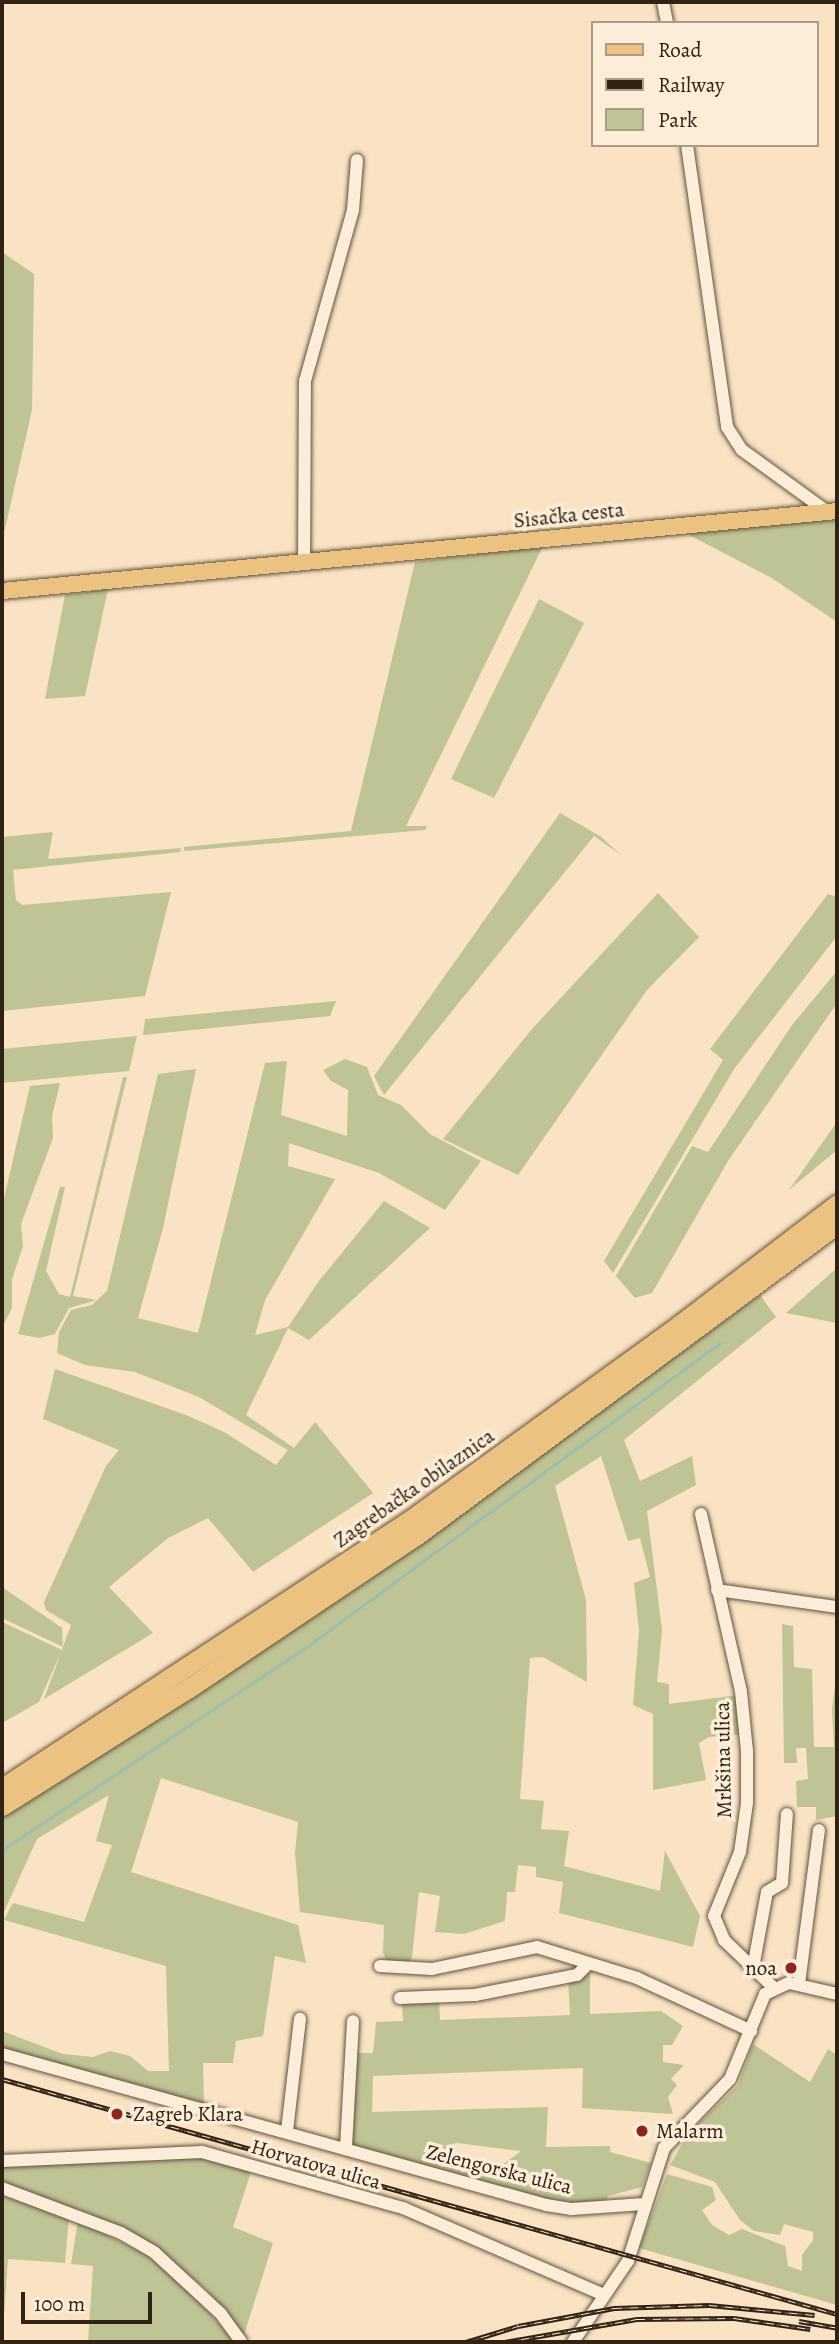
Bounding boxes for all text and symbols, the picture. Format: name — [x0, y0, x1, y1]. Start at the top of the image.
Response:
legend — [590, 21, 818, 147]
text: Road — [658, 36, 702, 64]
text: Railway — [658, 71, 724, 99]
text: Park — [658, 106, 697, 134]
street label: Sisačka cesta — [512, 497, 626, 533]
street label: Zagrebačka obilaznica — [329, 1423, 499, 1553]
street label: Mrkšina ulica — [709, 1701, 737, 1819]
place label: noa — [745, 1955, 777, 1981]
marker: noa — [783, 1960, 799, 1976]
place label: Zagreb Klara — [133, 2101, 243, 2127]
marker: Zagreb Klara — [107, 2104, 127, 2124]
place label: Malarm — [656, 2118, 724, 2144]
marker: Malarm — [634, 2123, 650, 2139]
street label: Horvatova ulica — [248, 2133, 384, 2195]
street label: Zelengorska ulica — [424, 2139, 574, 2199]
scale bar — [24, 2278, 156, 2322]
text: 100 m — [34, 2290, 85, 2318]

